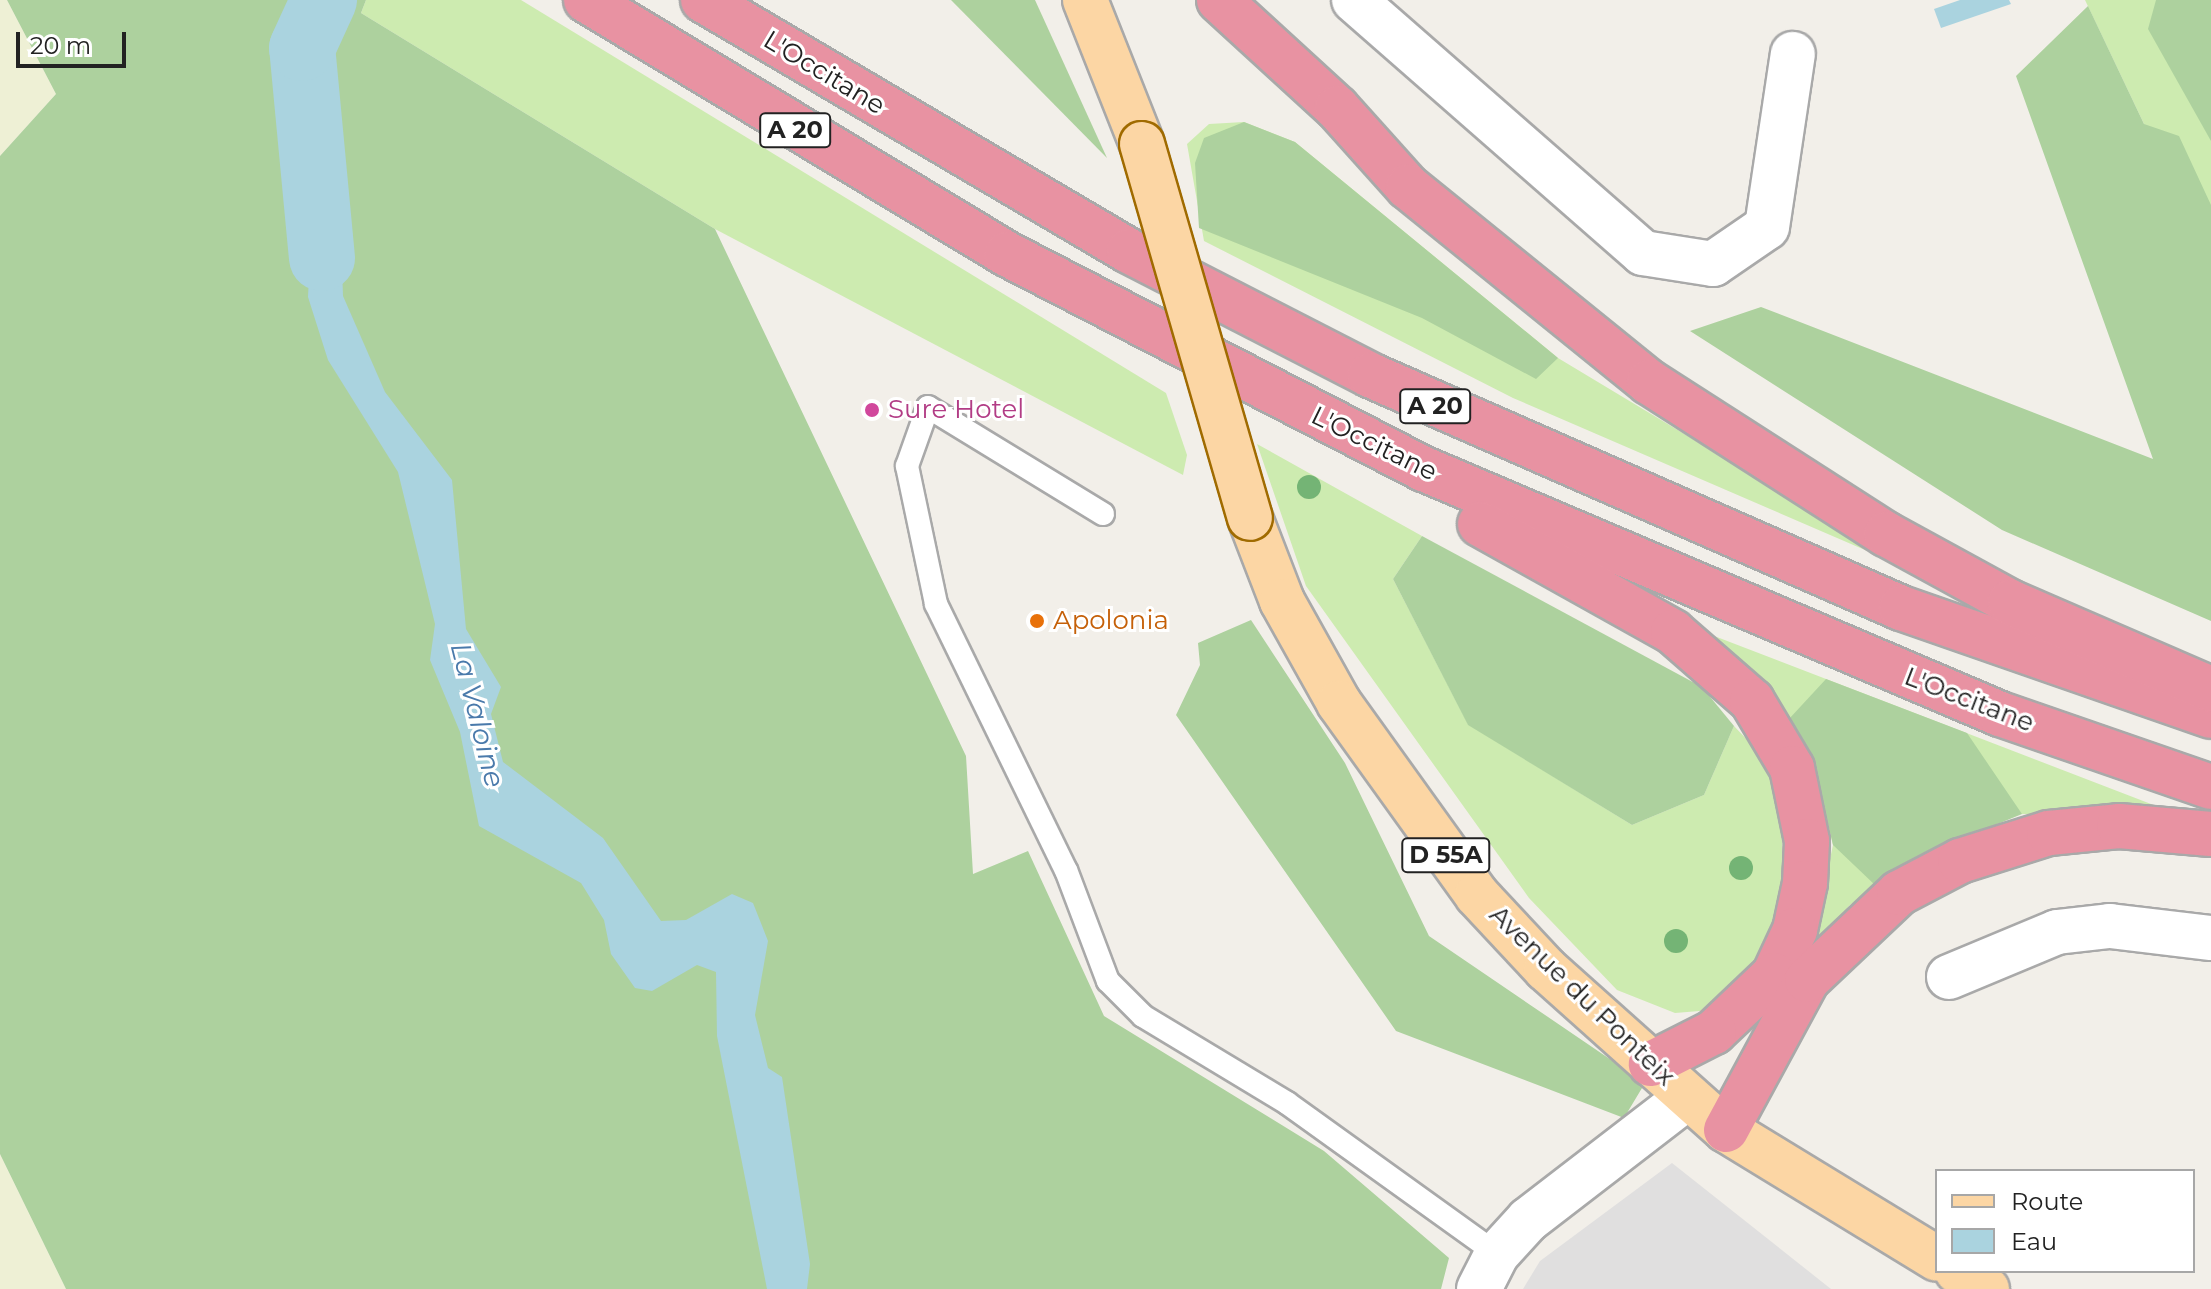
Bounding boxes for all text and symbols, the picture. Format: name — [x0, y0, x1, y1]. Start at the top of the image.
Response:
scale bar — [20, 16, 130, 66]
street label: L'Occitane — [758, 25, 890, 121]
text: 20 m — [30, 31, 91, 60]
road number: A 20 — [759, 110, 831, 150]
road number: A 20 — [1399, 386, 1471, 426]
place label: Sure Hotel — [888, 394, 1024, 426]
street label: L'Occitane — [1306, 400, 1442, 488]
marker: Sure Hotel — [863, 401, 881, 419]
place label: Apolonia — [1053, 605, 1169, 637]
marker: Apolonia — [1028, 612, 1046, 630]
water label: La Valoine — [444, 639, 512, 791]
street label: L'Occitane — [1900, 661, 2038, 739]
road number: D 55A — [1400, 835, 1492, 875]
street label: Avenue du Ponteix — [1483, 899, 1681, 1093]
legend — [1935, 1169, 2195, 1273]
text: Route — [2011, 1187, 2083, 1216]
text: Eau — [2011, 1227, 2057, 1256]

